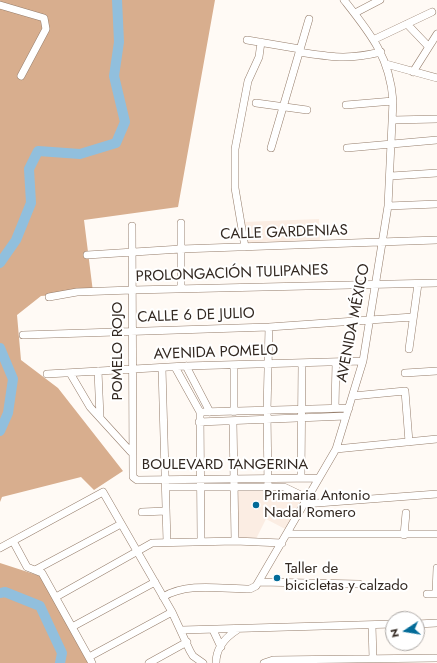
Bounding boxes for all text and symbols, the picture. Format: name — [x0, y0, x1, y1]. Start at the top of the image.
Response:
street label: CALLE GARDENIAS — [220, 222, 348, 244]
street label: PROLONGACIÓN TULIPANES — [135, 262, 329, 286]
street label: AVENIDA MÉXICO — [334, 262, 374, 384]
street label: POMELO ROJO — [109, 302, 127, 400]
street label: CALLE 6 DE JULIO — [137, 305, 255, 327]
street label: AVENIDA POMELO — [153, 342, 279, 364]
street label: BOULEVARD TANGERINA — [142, 456, 308, 474]
place label: Primaria Antonio Nadal Romero — [264, 487, 370, 522]
marker: Primaria Antonio Nadal Romero — [251, 500, 261, 510]
place label: Taller de bicicletas y calzado — [285, 560, 408, 595]
marker: Taller de bicicletas y calzado — [272, 573, 282, 583]
north arrow — [385, 611, 425, 651]
text: N — [386, 627, 403, 639]

